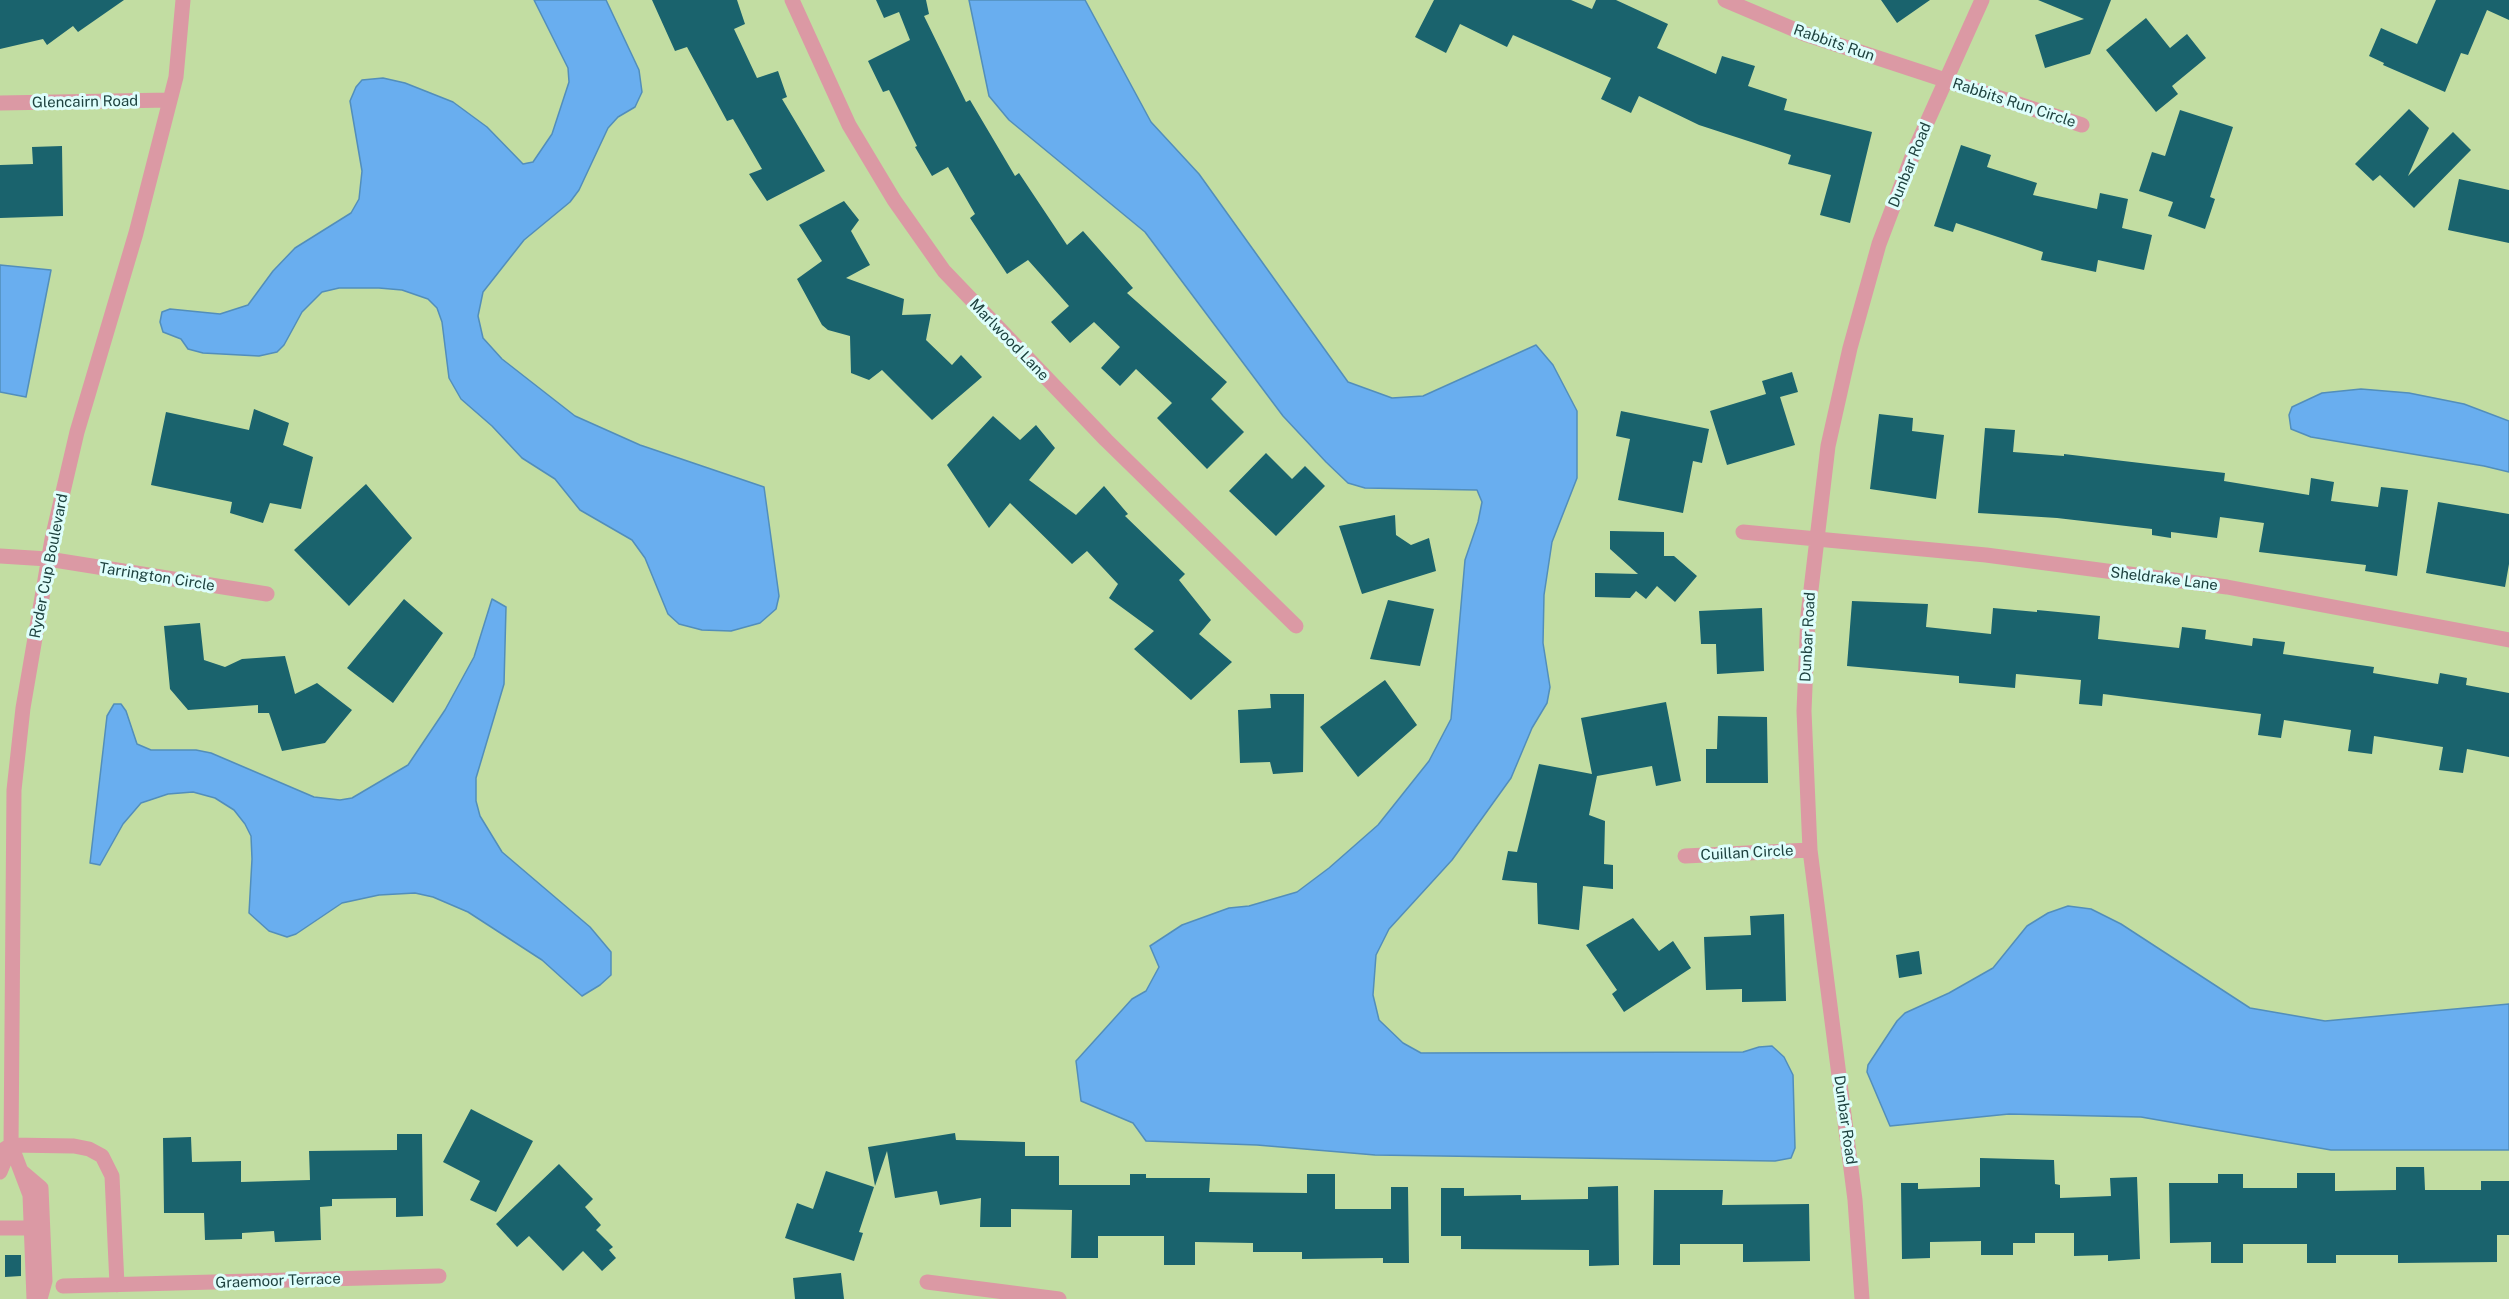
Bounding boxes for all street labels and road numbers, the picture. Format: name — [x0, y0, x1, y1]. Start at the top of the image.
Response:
street label: Rabbits Run — [1791, 21, 1877, 65]
street label: Rabbits Run Circle — [1950, 75, 2078, 131]
street label: Glencairn Road — [32, 92, 138, 112]
street label: Dunbar Road — [1885, 120, 1935, 210]
street label: Marlwood Lane — [965, 295, 1053, 385]
street label: Ryder Cup Boulevard — [26, 492, 72, 640]
street label: Tarrington Circle — [98, 559, 216, 595]
street label: Sheldrake Lane — [2109, 563, 2219, 595]
street label: Dunbar Road — [1797, 592, 1819, 682]
street label: Cuillan Circle — [1700, 842, 1794, 864]
street label: Dunbar Road — [1830, 1074, 1860, 1166]
street label: Graemoor Terrace — [215, 1270, 341, 1292]

